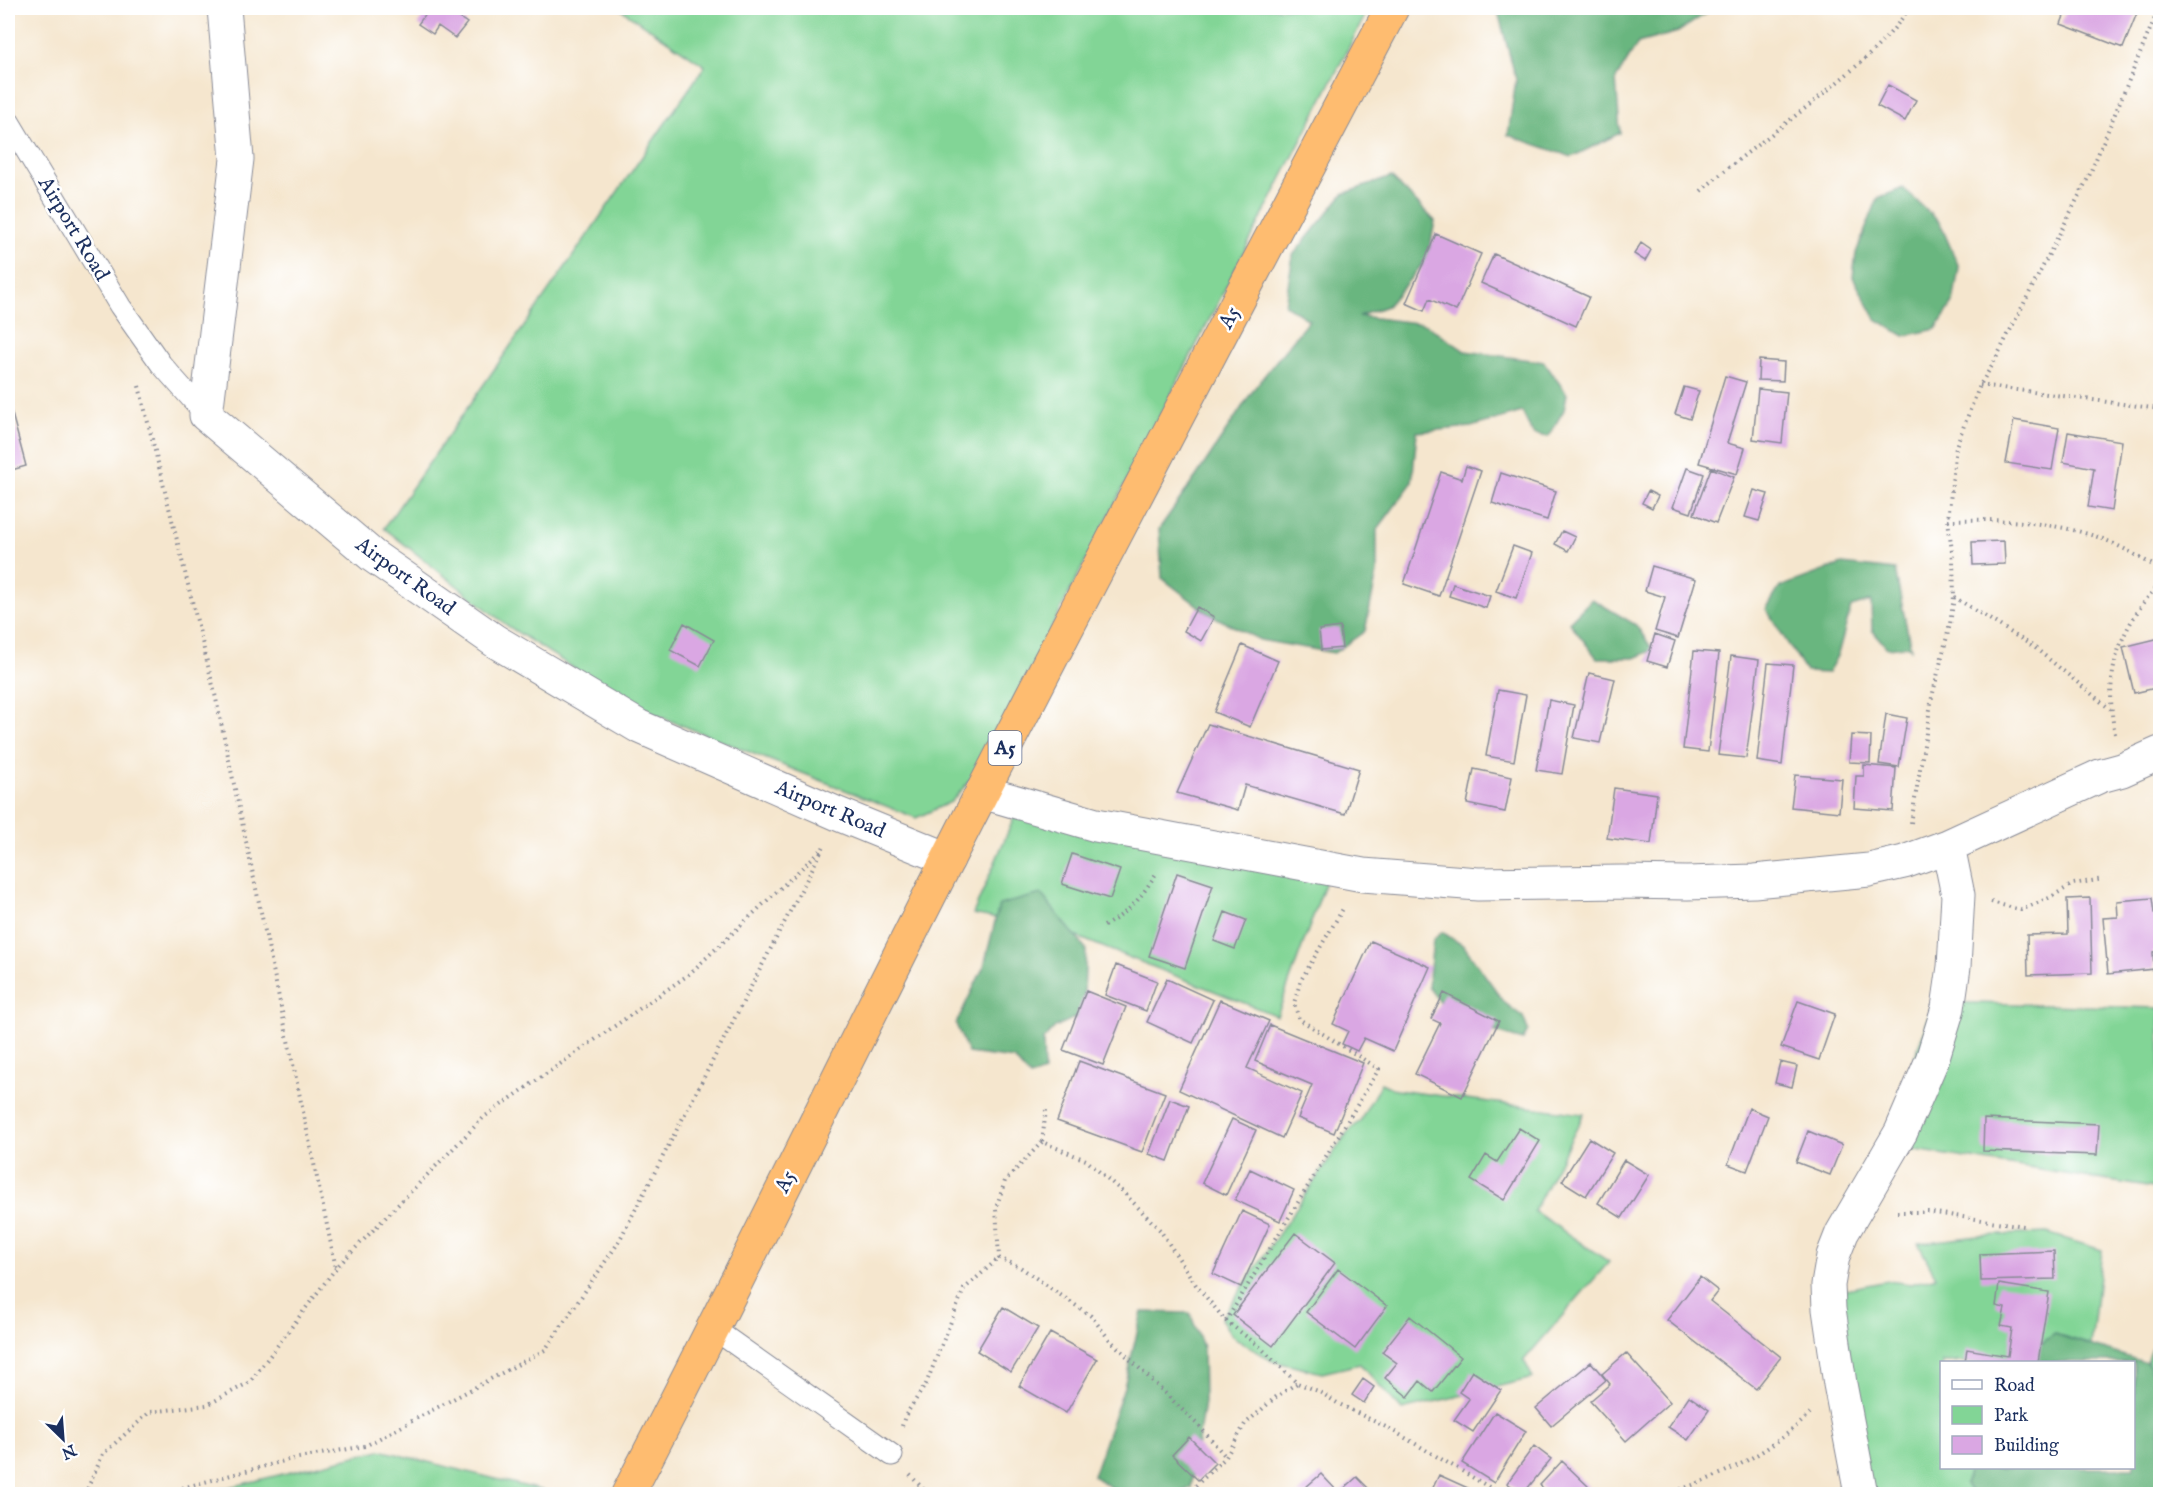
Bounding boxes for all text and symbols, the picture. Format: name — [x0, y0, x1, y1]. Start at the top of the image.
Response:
street label: Airport Road — [31, 171, 115, 287]
street label: A5 — [1212, 302, 1247, 335]
street label: Airport Road — [349, 531, 461, 623]
road number: A5 — [988, 731, 1022, 765]
street label: Airport Road — [770, 774, 890, 846]
street label: A5 — [769, 1166, 803, 1199]
legend — [1940, 1361, 2135, 1469]
text: Road — [1994, 1375, 2035, 1398]
text: Park — [1994, 1405, 2029, 1428]
north arrow — [33, 1409, 93, 1469]
text: Building — [1994, 1435, 2059, 1458]
text: N — [58, 1438, 80, 1463]

